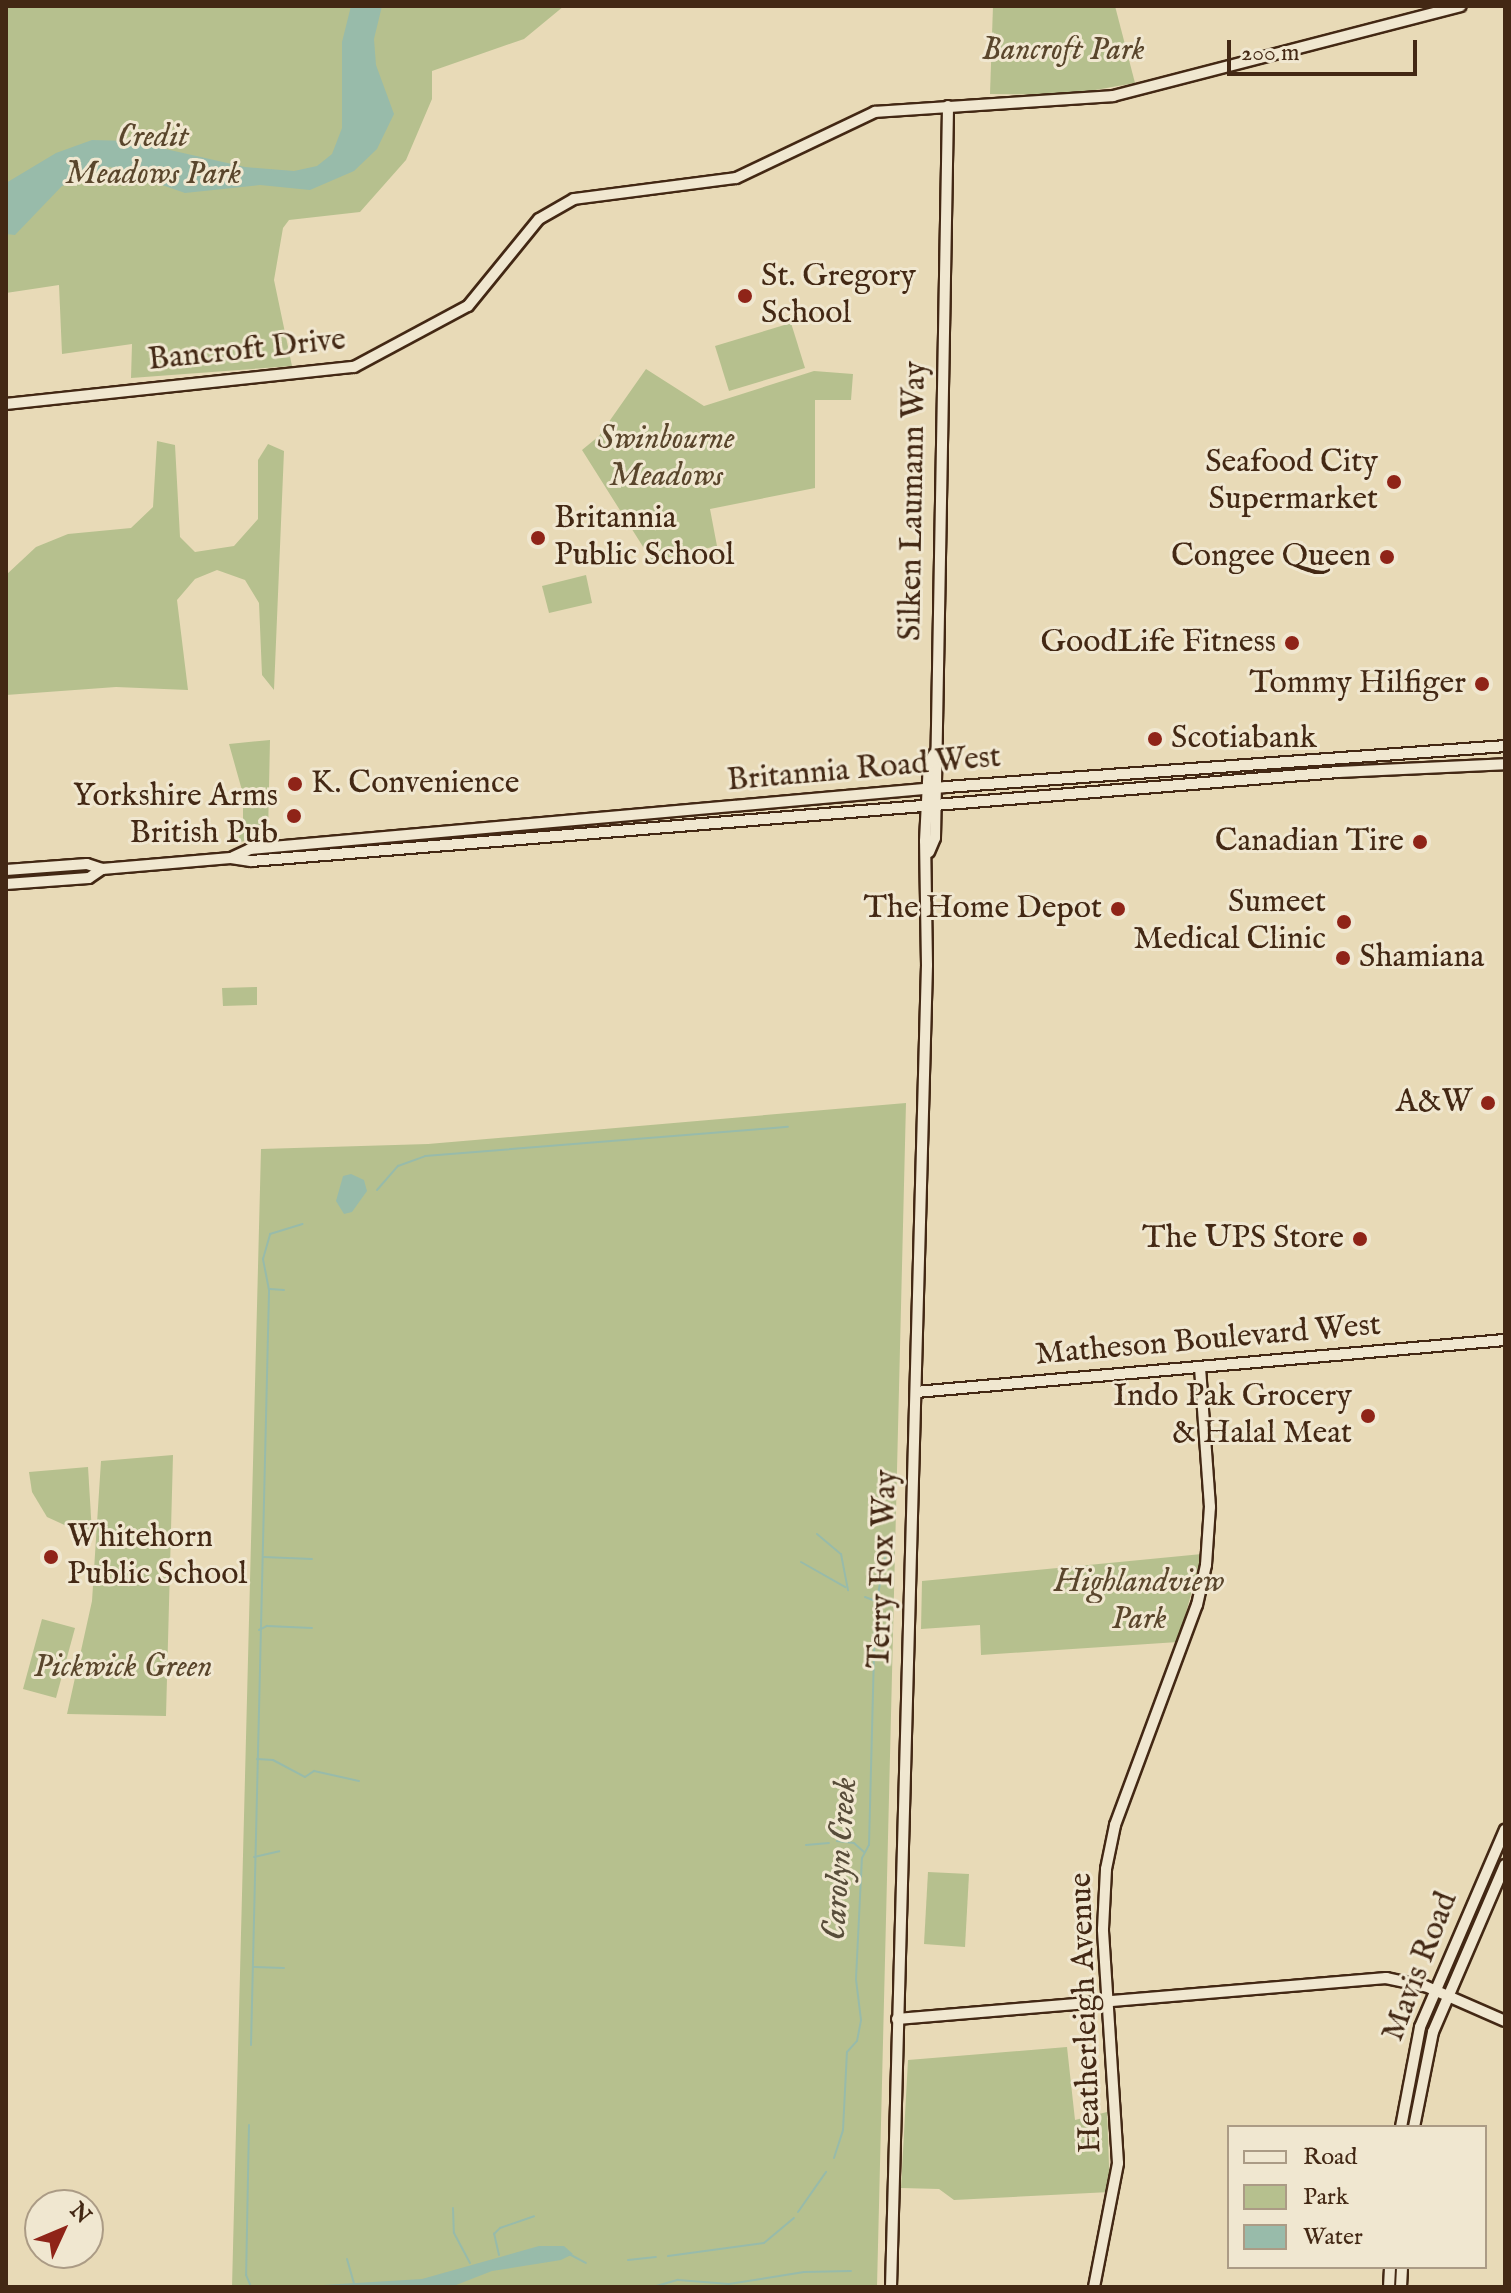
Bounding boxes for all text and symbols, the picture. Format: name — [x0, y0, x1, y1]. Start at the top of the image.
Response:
scale bar — [1231, 24, 1421, 74]
park label: Bancroft Park — [981, 32, 1145, 70]
text: 200 m — [1241, 38, 1300, 69]
park label: Credit Meadows Park — [65, 120, 241, 195]
place label: St. Gregory School — [761, 259, 916, 334]
marker: St. Gregory School — [736, 287, 754, 305]
street label: Bancroft Drive — [146, 322, 348, 380]
street label: Silken Laumann Way — [892, 361, 936, 641]
park label: Swinbourne Meadows — [597, 422, 735, 497]
place label: Seafood City Supermarket — [1205, 445, 1378, 520]
marker: Seafood City Supermarket — [1385, 473, 1403, 491]
place label: Britannia Public School — [554, 501, 734, 576]
marker: Britannia Public School — [529, 529, 547, 547]
place label: Congee Queen — [1171, 538, 1371, 576]
marker: Congee Queen — [1378, 548, 1396, 566]
place label: GoodLife Fitness — [1041, 624, 1276, 662]
marker: GoodLife Fitness — [1283, 634, 1301, 652]
place label: Tommy Hilfiger — [1249, 665, 1466, 703]
marker: Tommy Hilfiger — [1473, 675, 1491, 693]
place label: Scotiabank — [1171, 720, 1317, 758]
marker: Scotiabank — [1146, 730, 1164, 748]
street label: Britannia Road West — [725, 739, 1003, 801]
place label: K. Convenience — [311, 765, 519, 803]
marker: K. Convenience — [286, 775, 304, 793]
place label: Yorkshire Arms British Pub — [73, 779, 278, 854]
marker: Yorkshire Arms British Pub — [285, 807, 303, 825]
place label: Canadian Tire — [1215, 823, 1404, 861]
marker: Canadian Tire — [1411, 833, 1429, 851]
place label: Sumeet Medical Clinic — [1133, 885, 1326, 960]
place label: The Home Depot — [864, 890, 1102, 928]
marker: The Home Depot — [1109, 900, 1127, 918]
marker: Sumeet Medical Clinic — [1333, 911, 1355, 933]
place label: Shamiana — [1359, 939, 1484, 977]
marker: Shamiana — [1334, 949, 1352, 967]
place label: A&W — [1396, 1084, 1472, 1122]
marker: A&W — [1479, 1094, 1497, 1112]
place label: The UPS Store — [1142, 1220, 1344, 1258]
marker: The UPS Store — [1351, 1230, 1369, 1248]
street label: Matheson Boulevard West — [1034, 1307, 1382, 1375]
place label: Indo Pak Grocery & Halal Meat — [1113, 1379, 1352, 1454]
marker: Indo Pak Grocery & Halal Meat — [1359, 1407, 1377, 1425]
street label: Terry Fox Way — [861, 1469, 907, 1669]
place label: Whitehorn Public School — [67, 1520, 247, 1595]
marker: Whitehorn Public School — [42, 1548, 60, 1566]
park label: Highlandview Park — [1054, 1565, 1224, 1640]
park label: Pickwick Green — [34, 1649, 212, 1687]
water label: Carolyn Creek — [814, 1776, 866, 1942]
street label: Heatherleigh Avenue — [1063, 1872, 1111, 2154]
street label: Mavis Road — [1375, 1887, 1467, 2047]
legend — [1227, 2125, 1487, 2269]
text: Road — [1303, 2142, 1357, 2173]
text: Park — [1303, 2182, 1349, 2213]
north arrow — [24, 2189, 104, 2269]
text: N — [63, 2197, 97, 2230]
text: Water — [1303, 2222, 1363, 2253]

